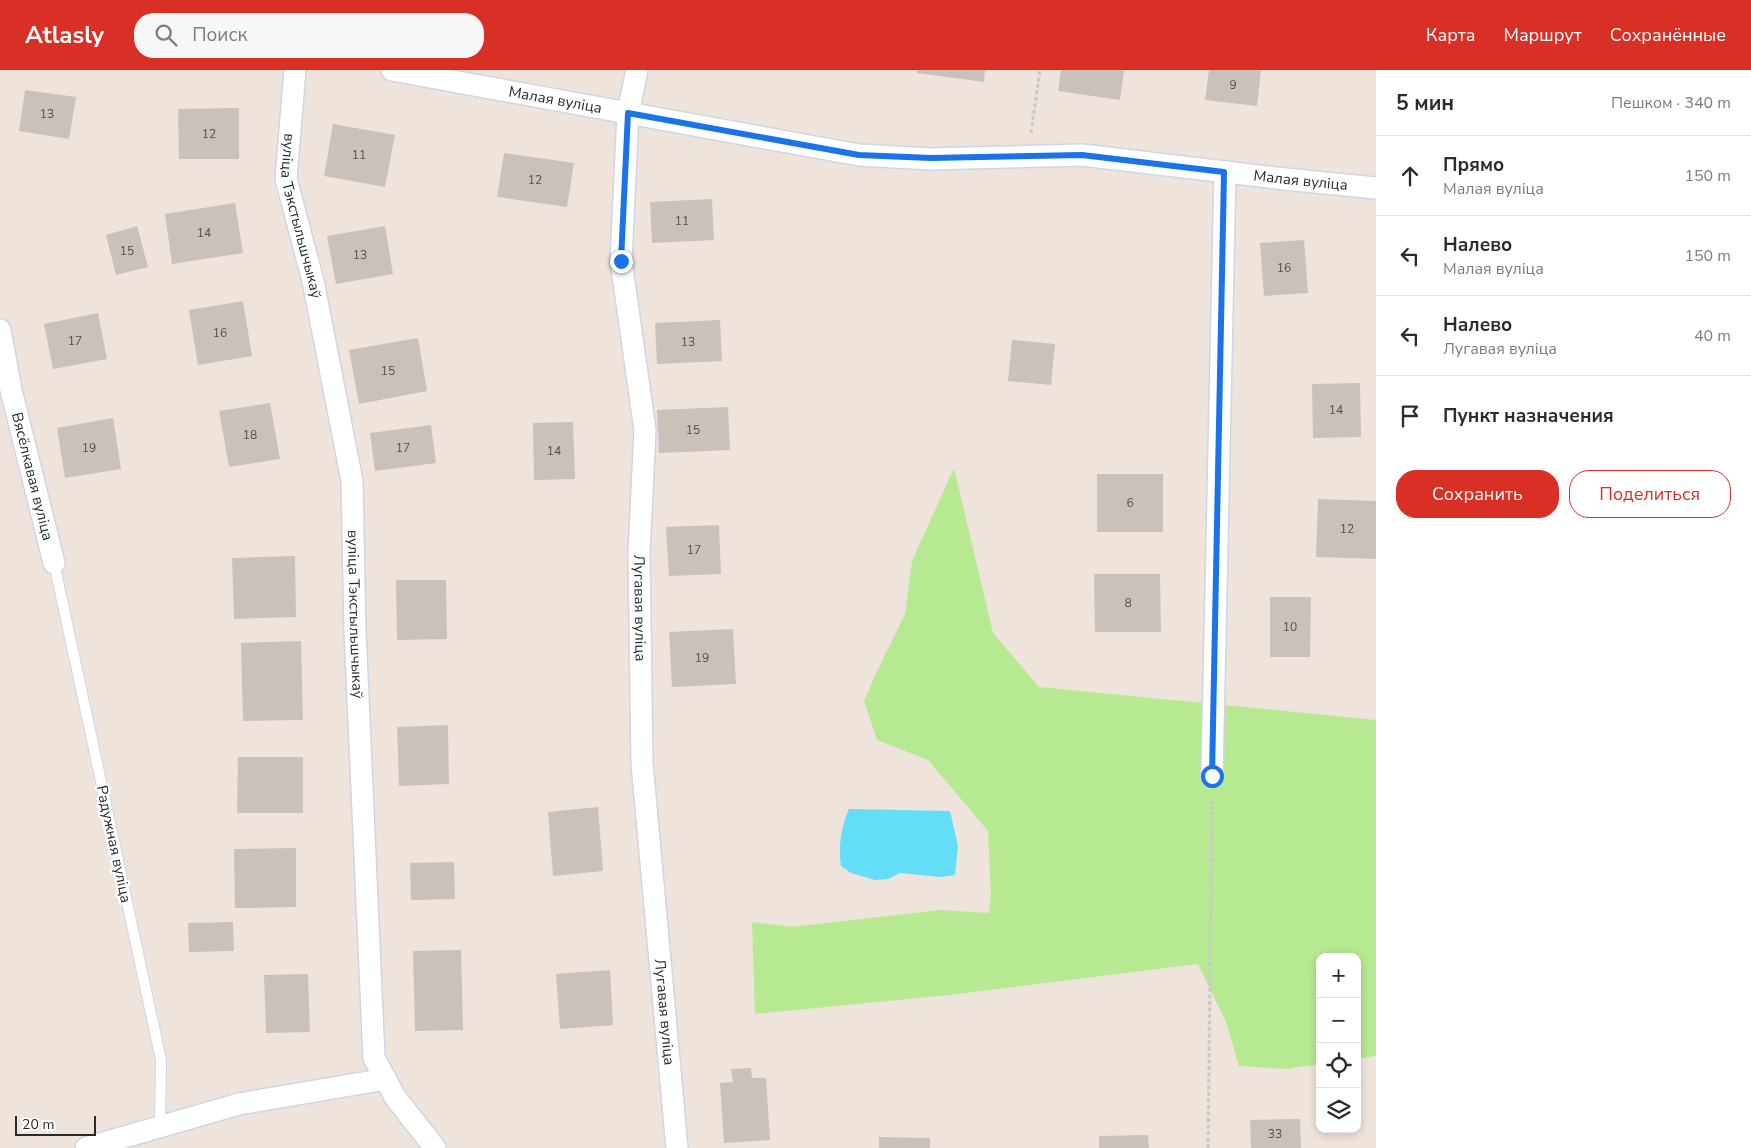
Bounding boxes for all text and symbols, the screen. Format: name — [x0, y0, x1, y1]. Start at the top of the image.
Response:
search box — [134, 13, 484, 58]
text: Atlasly — [25, 19, 104, 51]
icon: search — [152, 21, 180, 49]
text: Поиск — [192, 22, 247, 48]
text: Карта — [1426, 23, 1476, 47]
text: Маршрут — [1504, 23, 1582, 47]
text: Сохранённые — [1610, 23, 1726, 47]
house number: 9 — [1229, 77, 1237, 93]
street label: Малая вуліца — [507, 81, 604, 118]
text: 5 мин — [1396, 89, 1454, 117]
text: Пешком · 340 m — [1611, 92, 1731, 114]
house number: 13 — [40, 106, 54, 122]
house number: 12 — [202, 126, 216, 142]
street label: вуліца Тэкстыльшчыкаў — [276, 133, 326, 300]
house number: 11 — [352, 147, 366, 163]
text: Прямо — [1443, 152, 1504, 178]
icon: ahead — [1396, 162, 1424, 190]
street label: Малая вуліца — [1253, 165, 1349, 195]
text: 150 m — [1684, 165, 1731, 187]
house number: 12 — [528, 172, 542, 188]
text: Малая вуліца — [1443, 178, 1544, 200]
house number: 11 — [675, 213, 689, 229]
house number: 14 — [197, 225, 211, 241]
text: Налево — [1443, 232, 1512, 258]
icon: left — [1396, 242, 1424, 270]
house number: 15 — [120, 243, 134, 259]
text: 150 m — [1684, 245, 1731, 267]
house number: 13 — [353, 247, 367, 263]
route end — [610, 250, 633, 273]
text: Малая вуліца — [1443, 258, 1544, 280]
house number: 16 — [1277, 260, 1291, 276]
text: Налево — [1443, 312, 1512, 338]
icon: left — [1396, 322, 1424, 350]
house number: 16 — [213, 325, 227, 341]
text: 40 m — [1694, 325, 1731, 347]
house number: 17 — [68, 333, 82, 349]
house number: 13 — [681, 334, 695, 350]
text: Лугавая вуліца — [1443, 338, 1557, 360]
house number: 15 — [381, 363, 395, 379]
house number: 14 — [1329, 402, 1343, 418]
icon: arrive — [1396, 402, 1424, 430]
text: Пункт назначения — [1443, 403, 1614, 429]
street label: Вясёлкавая вуліца — [7, 410, 58, 543]
house number: 15 — [686, 422, 700, 438]
house number: 18 — [243, 427, 257, 443]
house number: 19 — [82, 440, 96, 456]
house number: 17 — [396, 440, 410, 456]
house number: 14 — [547, 443, 561, 459]
button: Сохранить — [1396, 470, 1559, 518]
button: Поделиться — [1569, 470, 1731, 518]
house number: 6 — [1126, 495, 1134, 511]
house number: 12 — [1340, 521, 1354, 537]
street label: вуліца Тэкстыльшчыкаў — [343, 530, 368, 699]
house number: 17 — [687, 542, 701, 558]
street label: Лугавая вуліца — [629, 554, 651, 662]
house number: 8 — [1124, 595, 1132, 611]
house number: 10 — [1283, 619, 1297, 635]
house number: 19 — [695, 650, 709, 666]
route start — [1201, 765, 1224, 788]
street label: Радужная вуліца — [92, 783, 136, 905]
map controls — [1316, 953, 1361, 1133]
button: + — [1316, 953, 1361, 998]
street label: Лугавая вуліца — [650, 958, 679, 1066]
button: − — [1316, 998, 1361, 1043]
button: locate — [1316, 1043, 1361, 1088]
button: layers — [1316, 1088, 1361, 1133]
scale bar — [15, 1113, 96, 1136]
text: 20 m — [22, 1115, 54, 1134]
house number: 33 — [1268, 1126, 1282, 1142]

